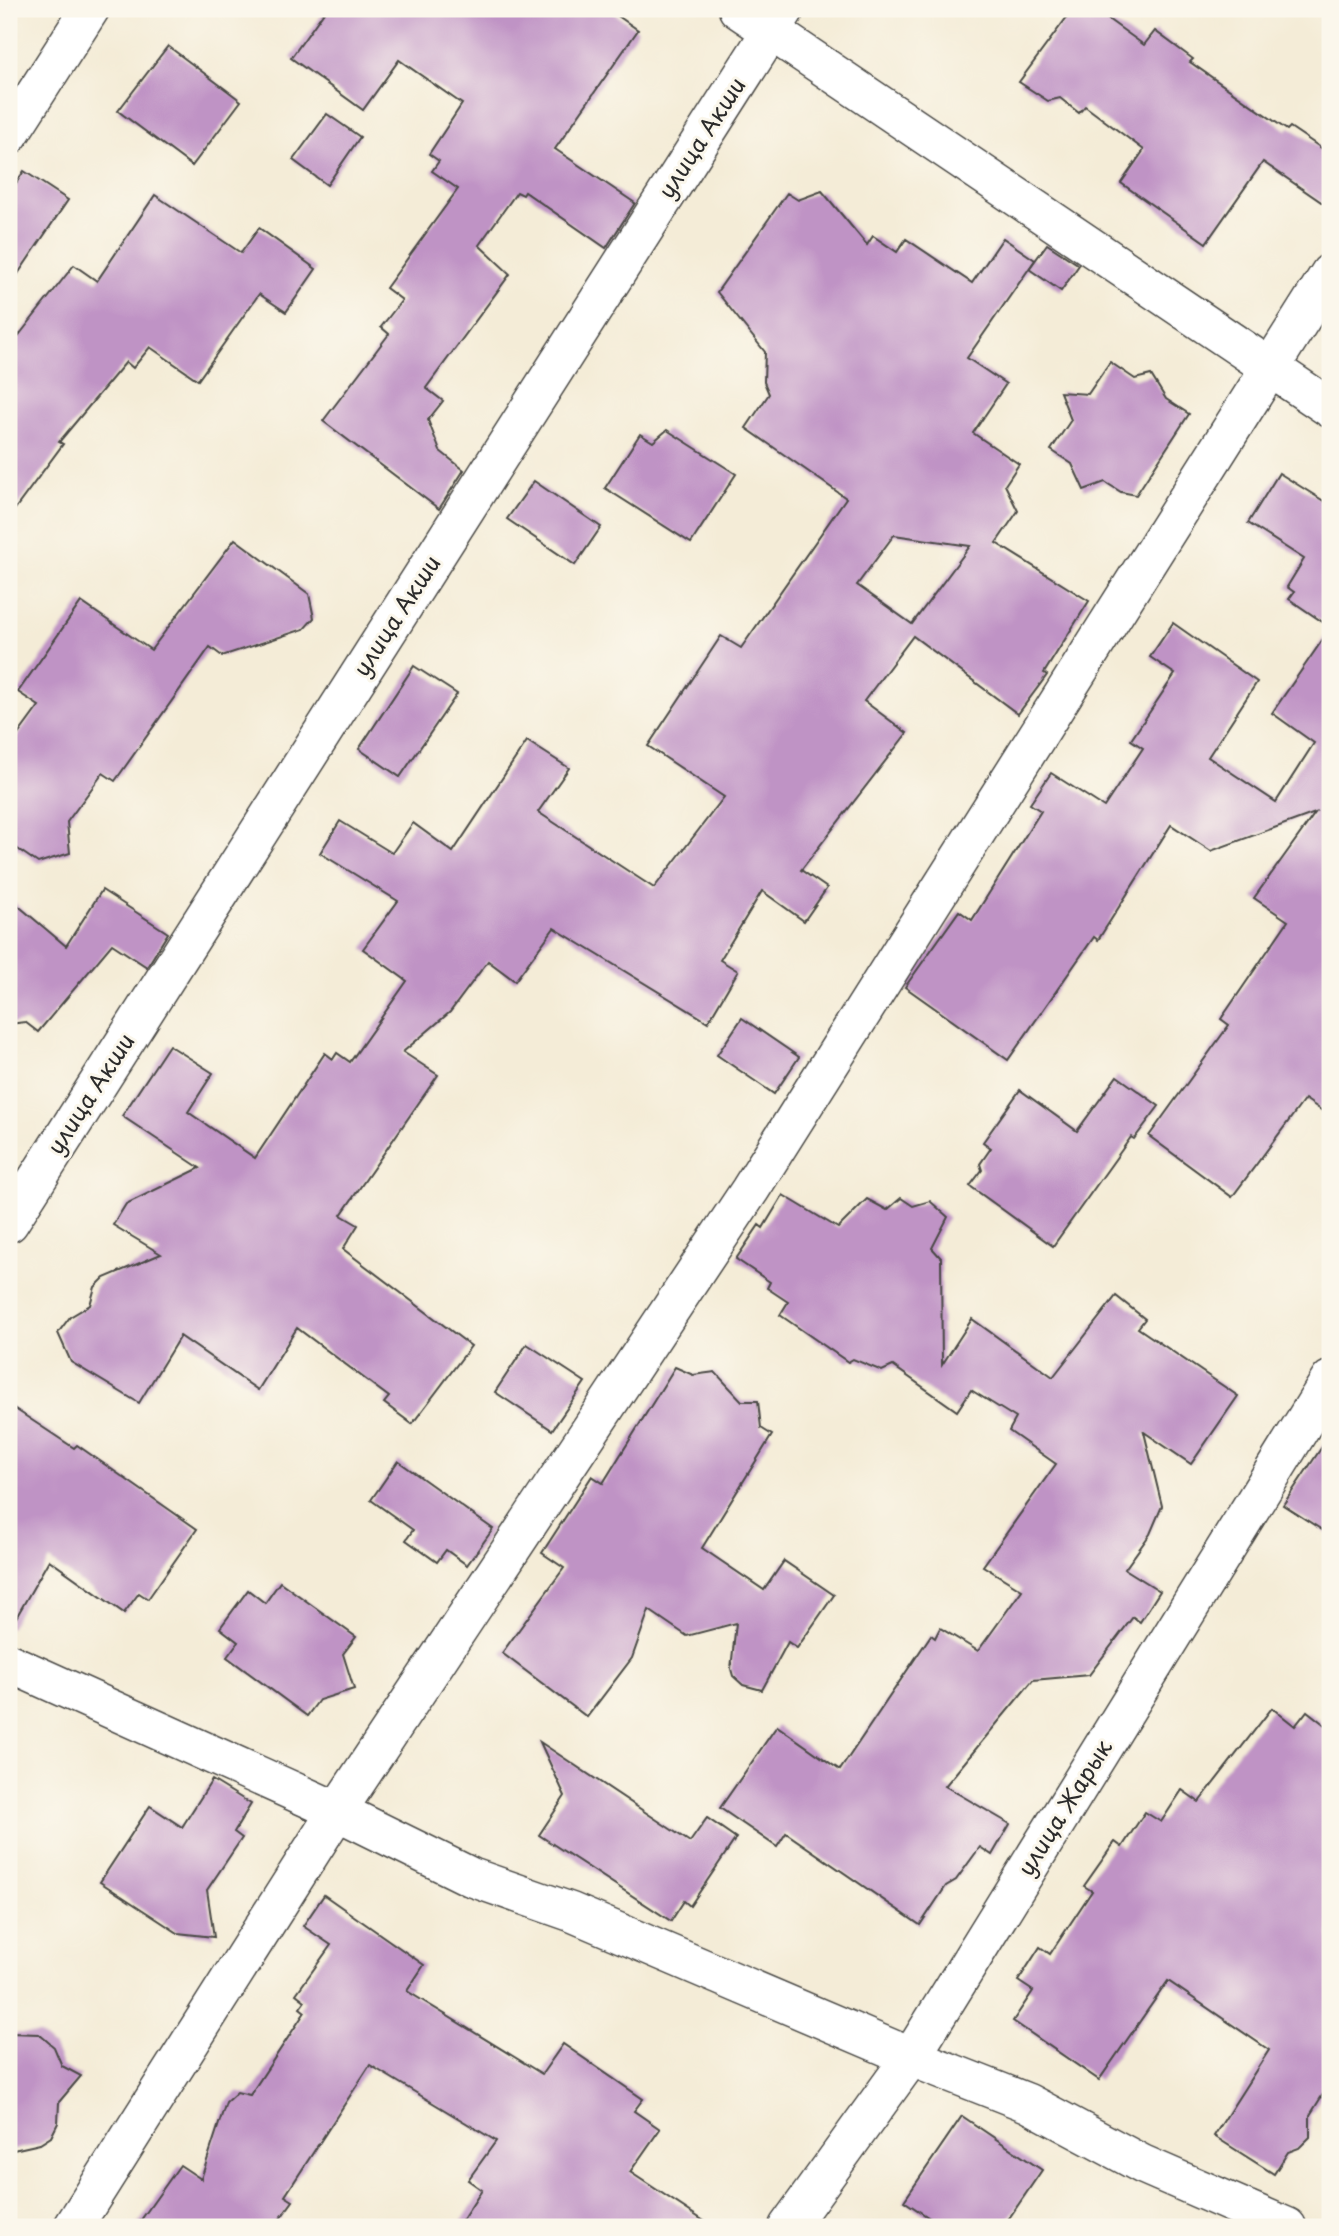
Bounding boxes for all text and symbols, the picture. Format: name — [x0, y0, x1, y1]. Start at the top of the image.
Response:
street label: улица Акши — [648, 70, 753, 205]
street label: улица Акши — [343, 548, 448, 683]
street label: улица Акши — [37, 1026, 142, 1161]
street label: улица Жарык — [1008, 1732, 1120, 1882]

